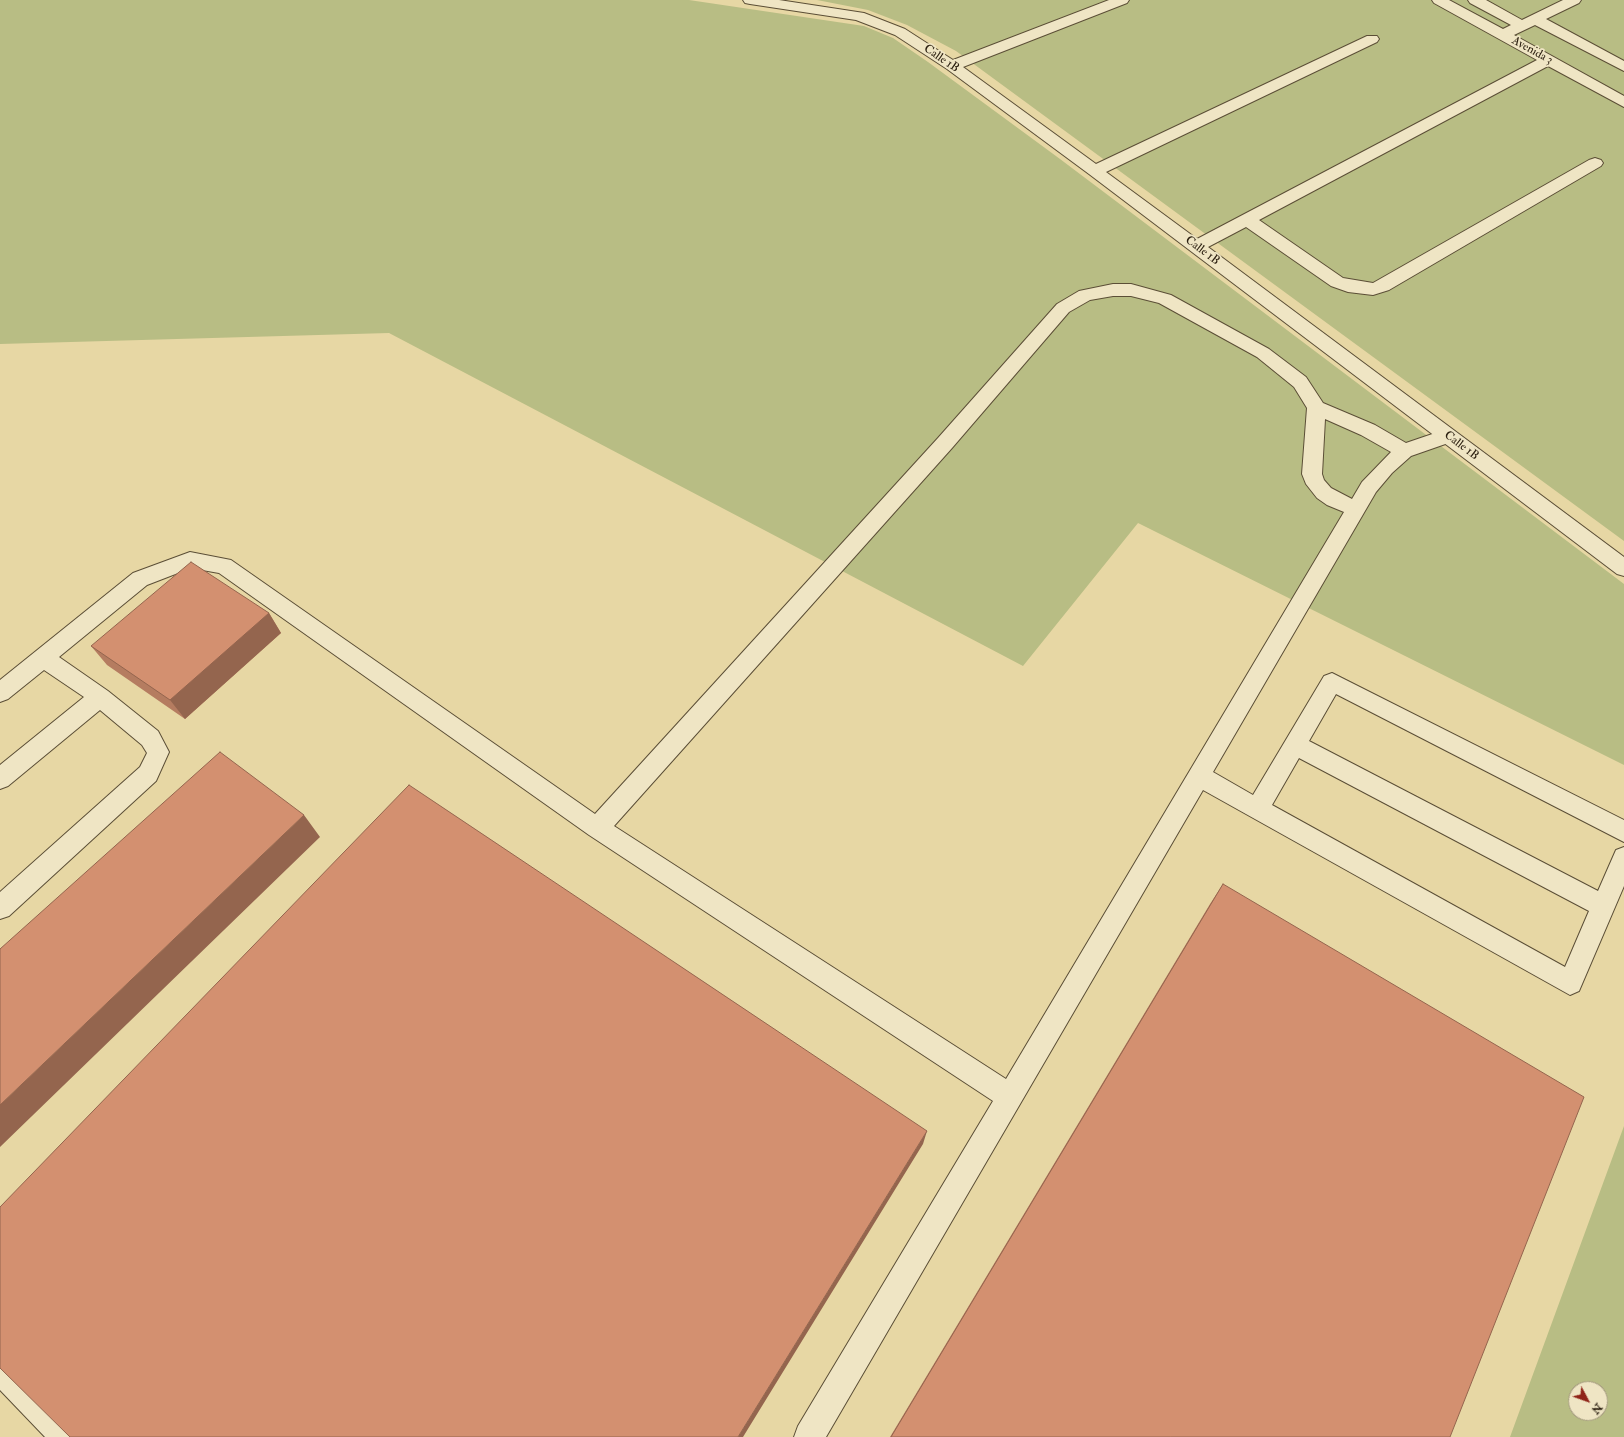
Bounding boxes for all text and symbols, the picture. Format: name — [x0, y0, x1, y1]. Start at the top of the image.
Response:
street label: Avenida 3 — [1509, 34, 1555, 68]
street label: Calle 1B — [921, 42, 961, 76]
street label: Calle 1B — [1182, 233, 1222, 269]
street label: Calle 1B — [1441, 428, 1481, 464]
north arrow — [1568, 1381, 1608, 1421]
text: N — [1589, 1401, 1605, 1417]

